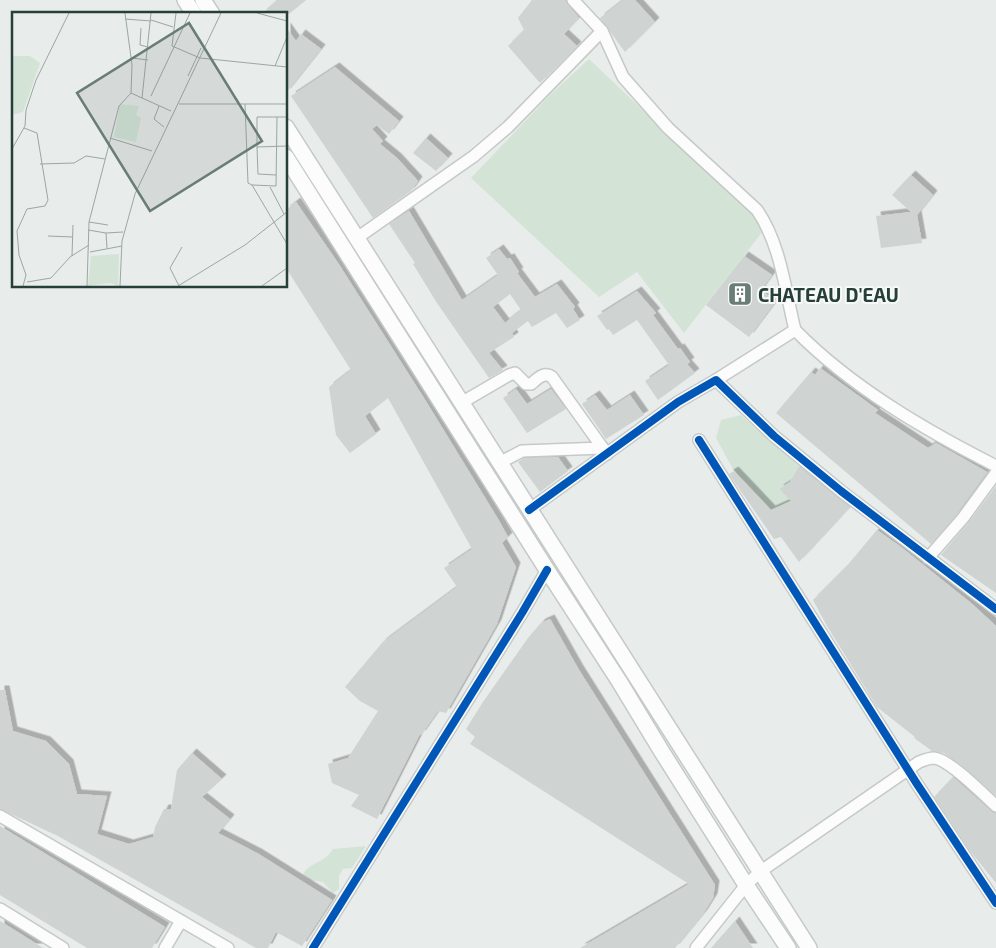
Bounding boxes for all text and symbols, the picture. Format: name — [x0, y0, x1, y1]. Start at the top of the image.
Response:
inset map — [12, 12, 288, 288]
building icon: CHATEAU D'EAU — [727, 281, 753, 307]
place label: CHATEAU D'EAU — [758, 283, 899, 306]

